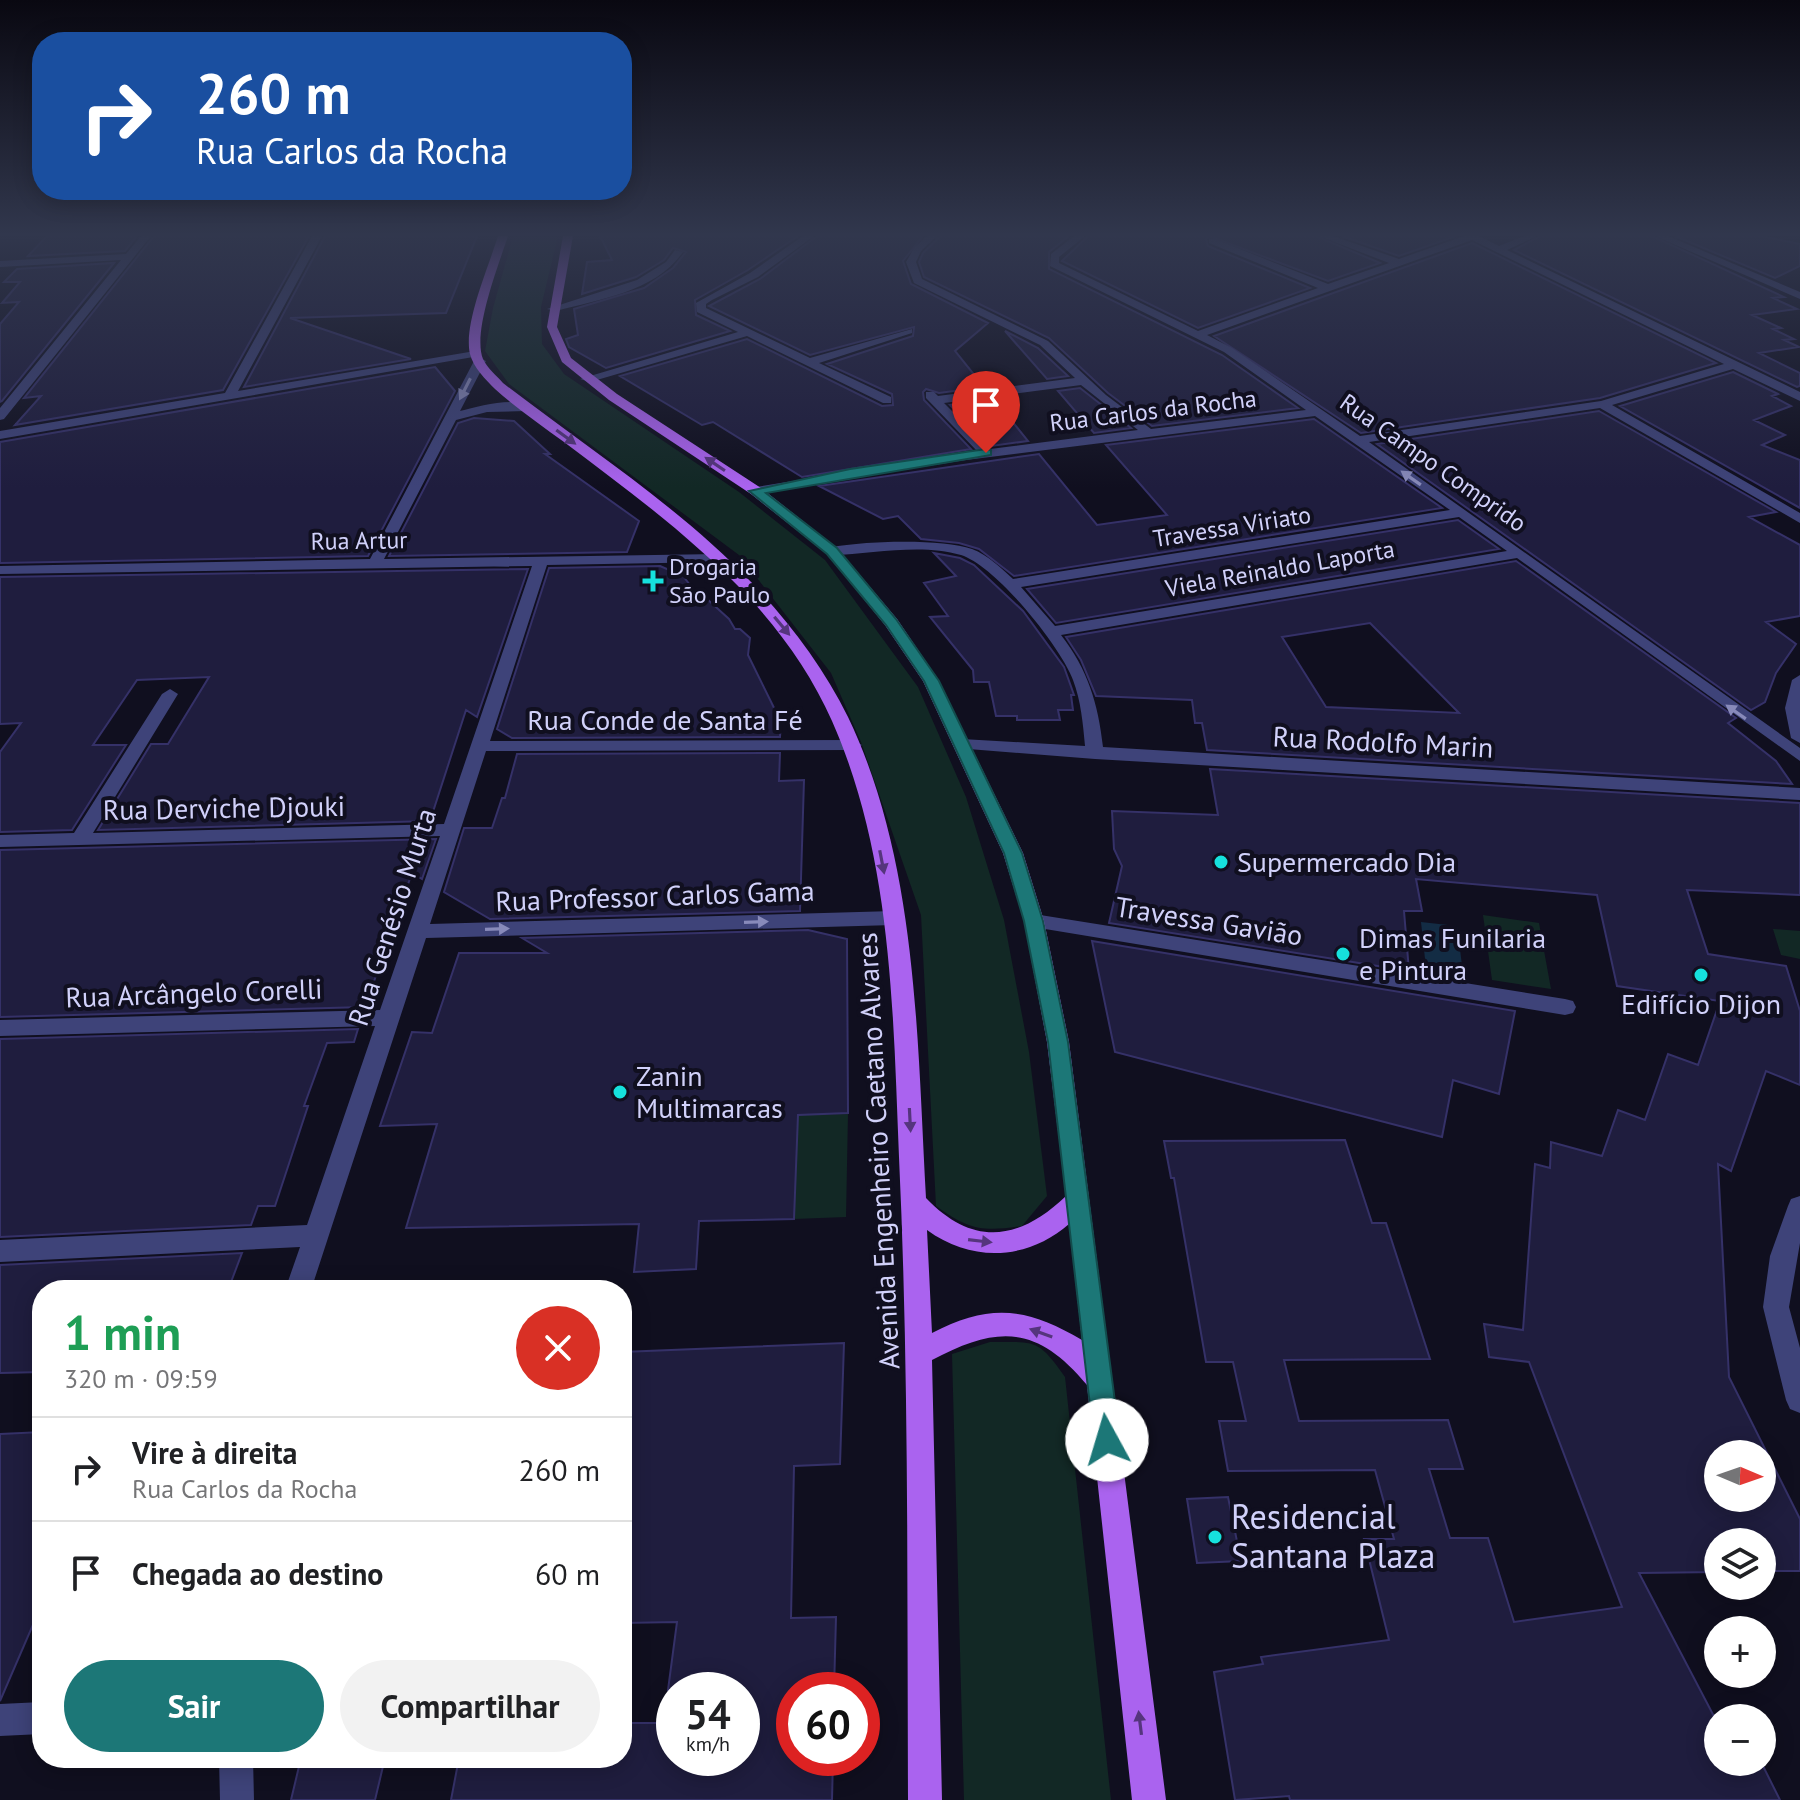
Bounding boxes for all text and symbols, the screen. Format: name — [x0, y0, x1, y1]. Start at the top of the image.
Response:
text: 260 m — [196, 57, 351, 129]
icon: right — [64, 64, 168, 168]
text: Rua Carlos da Rocha — [196, 127, 508, 174]
pin — [952, 371, 1020, 453]
one-way arrow — [459, 378, 472, 401]
street label: Rua Carlos da Rocha — [1048, 382, 1258, 439]
icon: arrive — [964, 383, 1008, 427]
street label: Rua Campo Comprido — [1334, 387, 1533, 539]
one-way arrow — [555, 429, 577, 445]
one-way arrow — [704, 457, 726, 472]
one-way arrow — [1401, 471, 1422, 486]
street label: Travessa Viriato — [1151, 499, 1313, 554]
street label: Rua Artur — [310, 524, 408, 557]
street label: Viela Reinaldo Laporta — [1162, 533, 1397, 604]
place label: Drogaria São Paulo — [669, 551, 770, 610]
marker: Drogaria São Paulo — [644, 572, 662, 590]
one-way arrow — [773, 616, 790, 636]
street label: Rua Conde de Santa Fé — [527, 701, 803, 738]
one-way arrow — [1725, 705, 1746, 720]
street label: Rua Rodolfo Marin — [1272, 717, 1494, 766]
street label: Rua Derviche Djouki — [103, 787, 345, 828]
street label: Rua Genésio Murta — [339, 803, 444, 1030]
place label: Supermercado Dia — [1237, 843, 1456, 880]
one-way arrow — [877, 850, 889, 875]
marker: Supermercado Dia — [1212, 853, 1230, 871]
street label: Rua Professor Carlos Gama — [495, 871, 815, 920]
street label: Travessa Gavião — [1113, 887, 1305, 954]
one-way arrow — [744, 915, 769, 928]
place label: Dimas Funilaria e Pintura — [1359, 919, 1546, 988]
one-way arrow — [485, 922, 510, 935]
street label: Avenida Engenheiro Caetano Alvares — [848, 932, 907, 1370]
marker: Dimas Funilaria e Pintura — [1334, 945, 1352, 963]
marker: Edifício Dijon — [1692, 966, 1710, 984]
street label: Rua Arcângelo Corelli — [65, 970, 323, 1015]
place label: Edifício Dijon — [1621, 985, 1781, 1022]
place label: Zanin Multimarcas — [636, 1057, 783, 1126]
marker: Zanin Multimarcas — [611, 1083, 629, 1101]
one-way arrow — [904, 1108, 917, 1133]
one-way arrow — [967, 1235, 992, 1248]
text: 1 min — [64, 1301, 181, 1363]
button: close — [516, 1306, 600, 1390]
one-way arrow — [1028, 1326, 1052, 1339]
text: 320 m · 09:59 — [64, 1362, 218, 1395]
position arrow — [1065, 1398, 1149, 1482]
text: Vire à direita — [132, 1433, 297, 1472]
north arrow — [1704, 1440, 1776, 1512]
map controls — [1704, 1440, 1776, 1776]
icon: right — [64, 1447, 108, 1491]
text: 260 m — [519, 1450, 600, 1489]
text: Rua Carlos da Rocha — [132, 1472, 357, 1505]
place label: Residencial Santana Plaza — [1231, 1494, 1435, 1577]
marker: Residencial Santana Plaza — [1206, 1528, 1224, 1546]
button: layers — [1704, 1528, 1776, 1600]
icon: arrive — [64, 1551, 108, 1595]
text: Chegada ao destino — [132, 1554, 383, 1593]
text: 60 m — [535, 1554, 600, 1593]
button: + — [1704, 1616, 1776, 1688]
button: Sair — [64, 1660, 324, 1752]
button: Compartilhar — [340, 1660, 600, 1752]
speed limit sign: 60 — [776, 1672, 880, 1776]
text: 54 — [685, 1688, 731, 1740]
button: − — [1704, 1704, 1776, 1776]
one-way arrow — [1133, 1710, 1146, 1735]
text: km/h — [686, 1731, 730, 1757]

